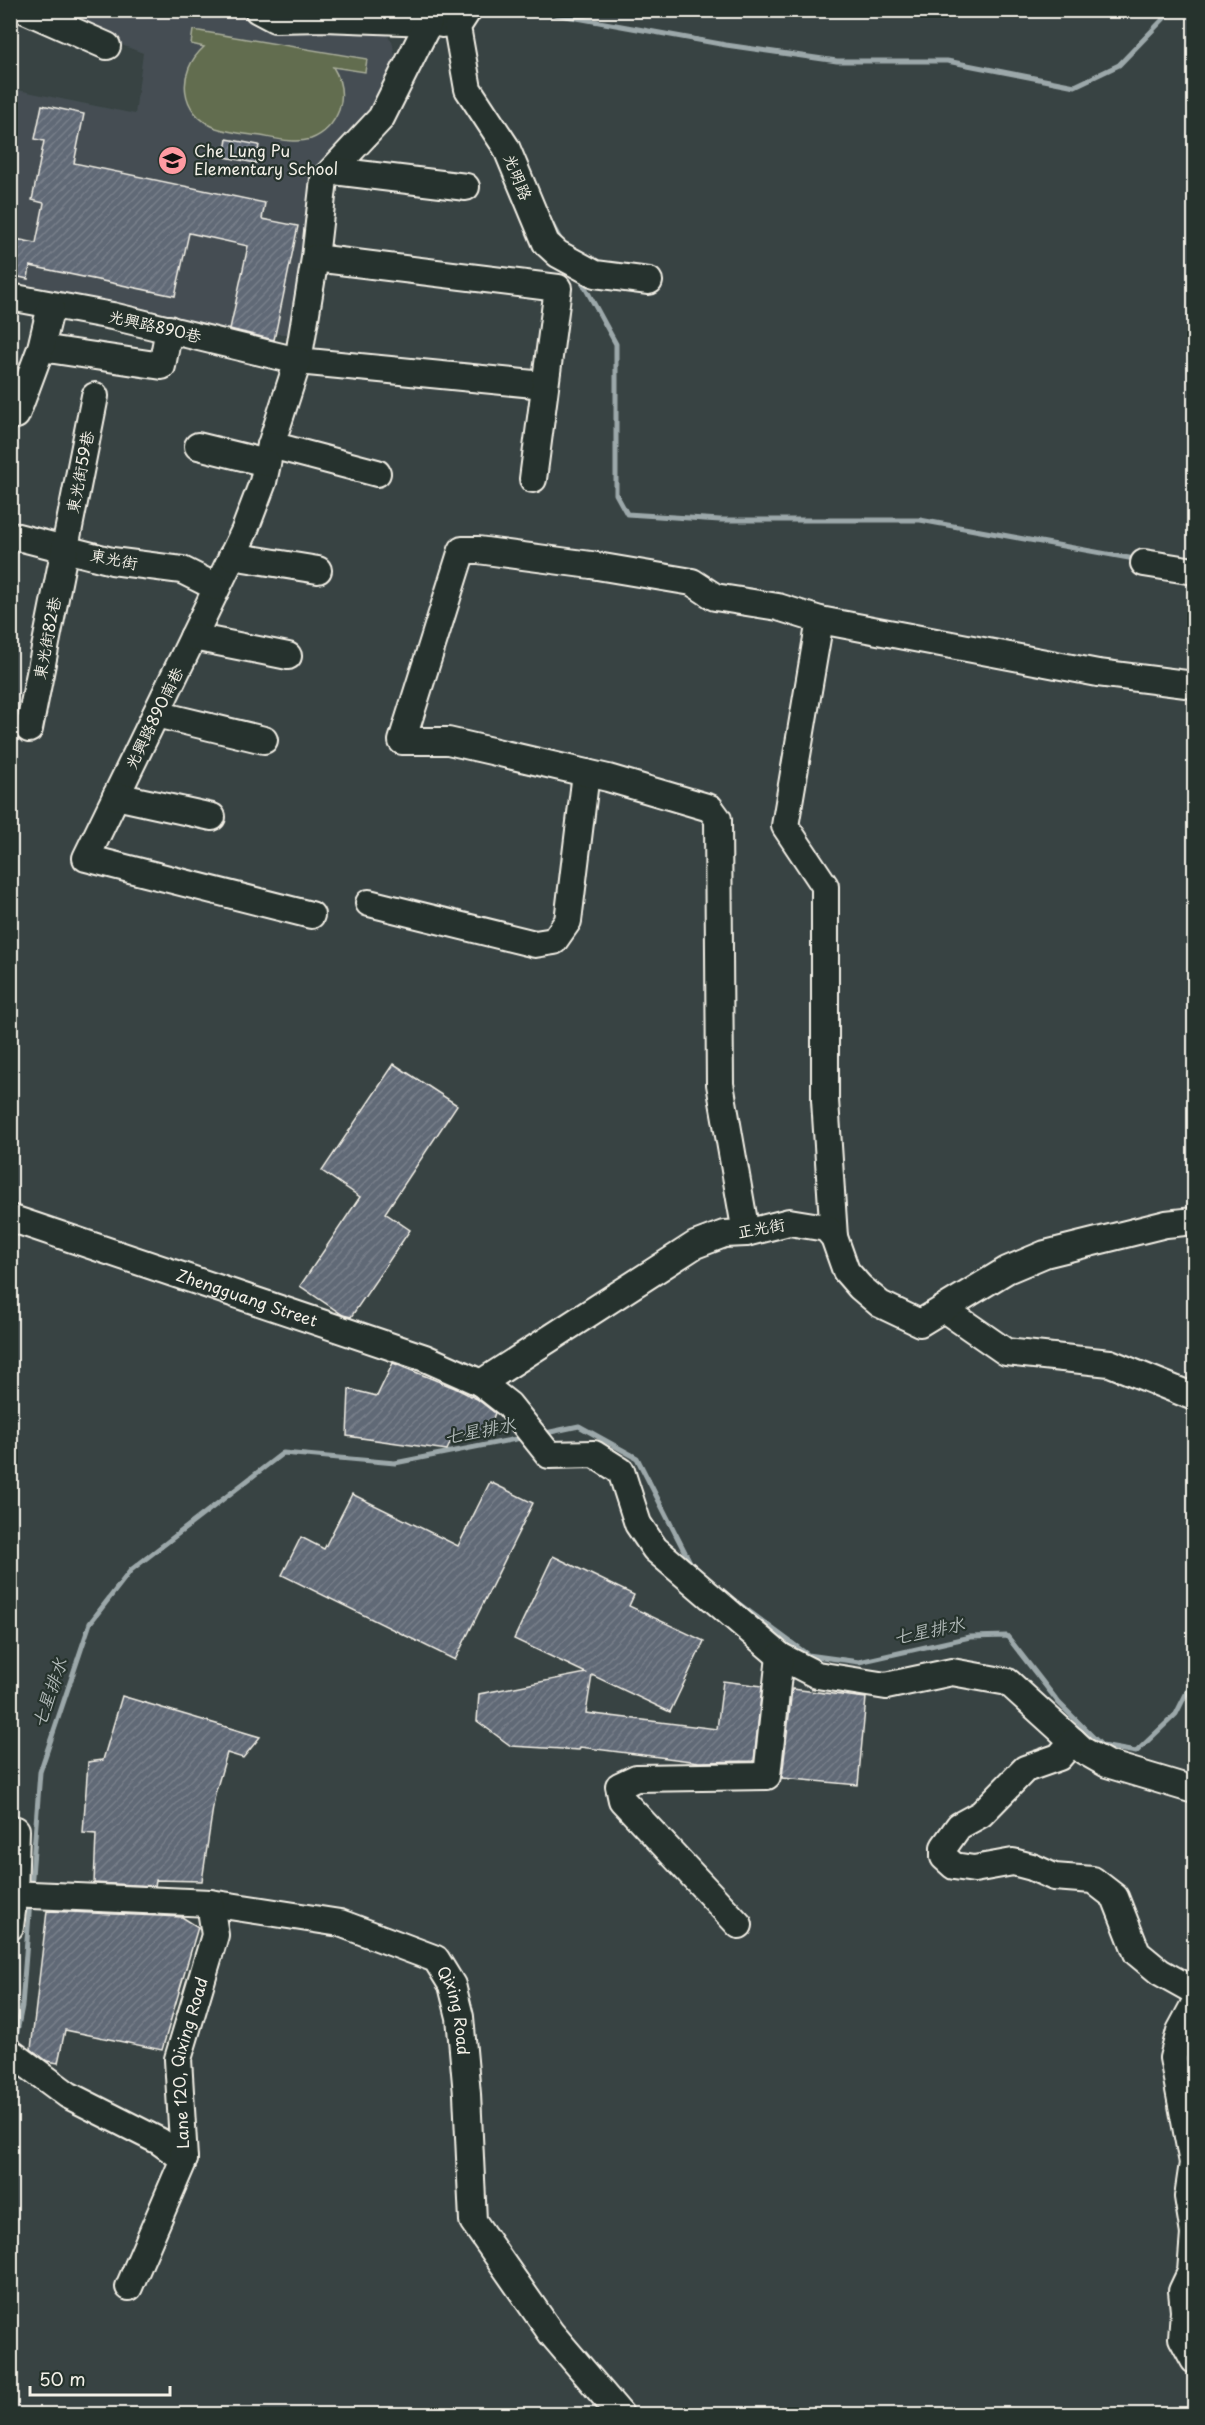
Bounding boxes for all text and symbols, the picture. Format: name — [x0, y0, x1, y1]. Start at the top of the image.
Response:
place label: Che Lung Pu Elementary School — [194, 138, 338, 180]
school or university icon: Che Lung Pu Elementary School — [157, 144, 189, 176]
street label: 光明路 — [499, 150, 539, 203]
street label: 光興路890巷 — [106, 303, 204, 347]
street label: 東光街59巷 — [59, 428, 99, 515]
street label: 東光街 — [88, 542, 140, 574]
street label: 東光街82巷 — [26, 594, 66, 681]
street label: 光興路890南巷 — [118, 662, 188, 773]
street label: 正光街 — [735, 1211, 787, 1243]
street label: Zhengguang Street — [173, 1262, 321, 1332]
water label: 七星排水 — [442, 1409, 519, 1450]
water label: 七星排水 — [891, 1609, 968, 1650]
water label: 七星排水 — [24, 1653, 73, 1731]
street label: Qixing Road — [432, 1960, 476, 2056]
street label: Lane 120, Qixing Road — [165, 1974, 213, 2150]
scale bar — [30, 2359, 170, 2397]
text: 50 m — [39, 2365, 86, 2392]

